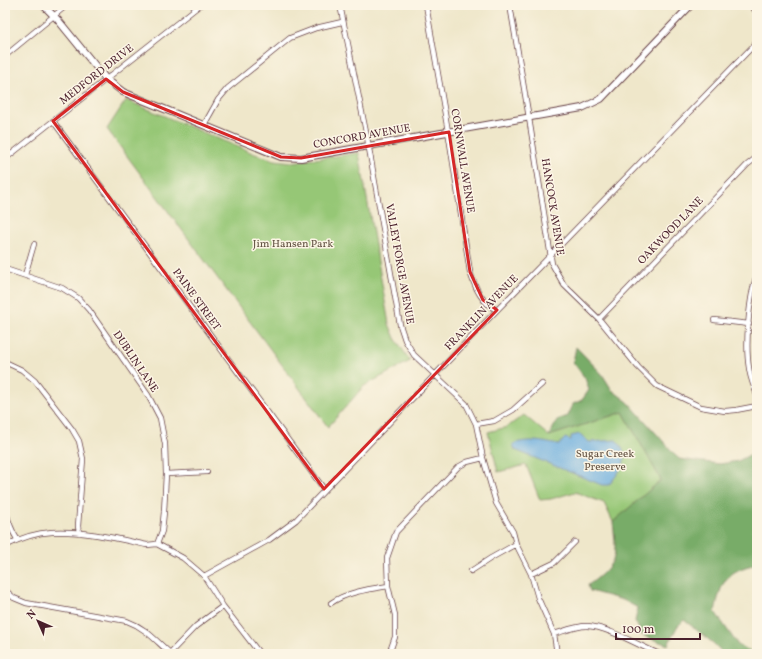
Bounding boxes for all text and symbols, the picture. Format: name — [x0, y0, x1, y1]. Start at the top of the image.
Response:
street label: MEDFORD DRIVE — [57, 41, 138, 109]
street label: CORNWALL AVENUE — [446, 108, 478, 215]
street label: CONCORD AVENUE — [312, 121, 412, 153]
street label: HANCOCK AVENUE — [537, 157, 567, 257]
street label: OAKWOOD LANE — [635, 194, 708, 268]
street label: VALLEY FORGE AVENUE — [381, 202, 417, 326]
park label: Jim Hansen Park — [253, 237, 333, 252]
street label: PAINE STREET — [168, 266, 224, 334]
street label: FRANKLIN AVENUE — [442, 272, 522, 354]
street label: DUBLIN LANE — [109, 328, 161, 396]
park label: Sugar Creek Preserve — [576, 447, 634, 475]
north arrow — [18, 601, 58, 641]
text: N — [24, 607, 40, 623]
scale bar — [616, 615, 700, 641]
text: 100 m — [622, 622, 655, 638]

